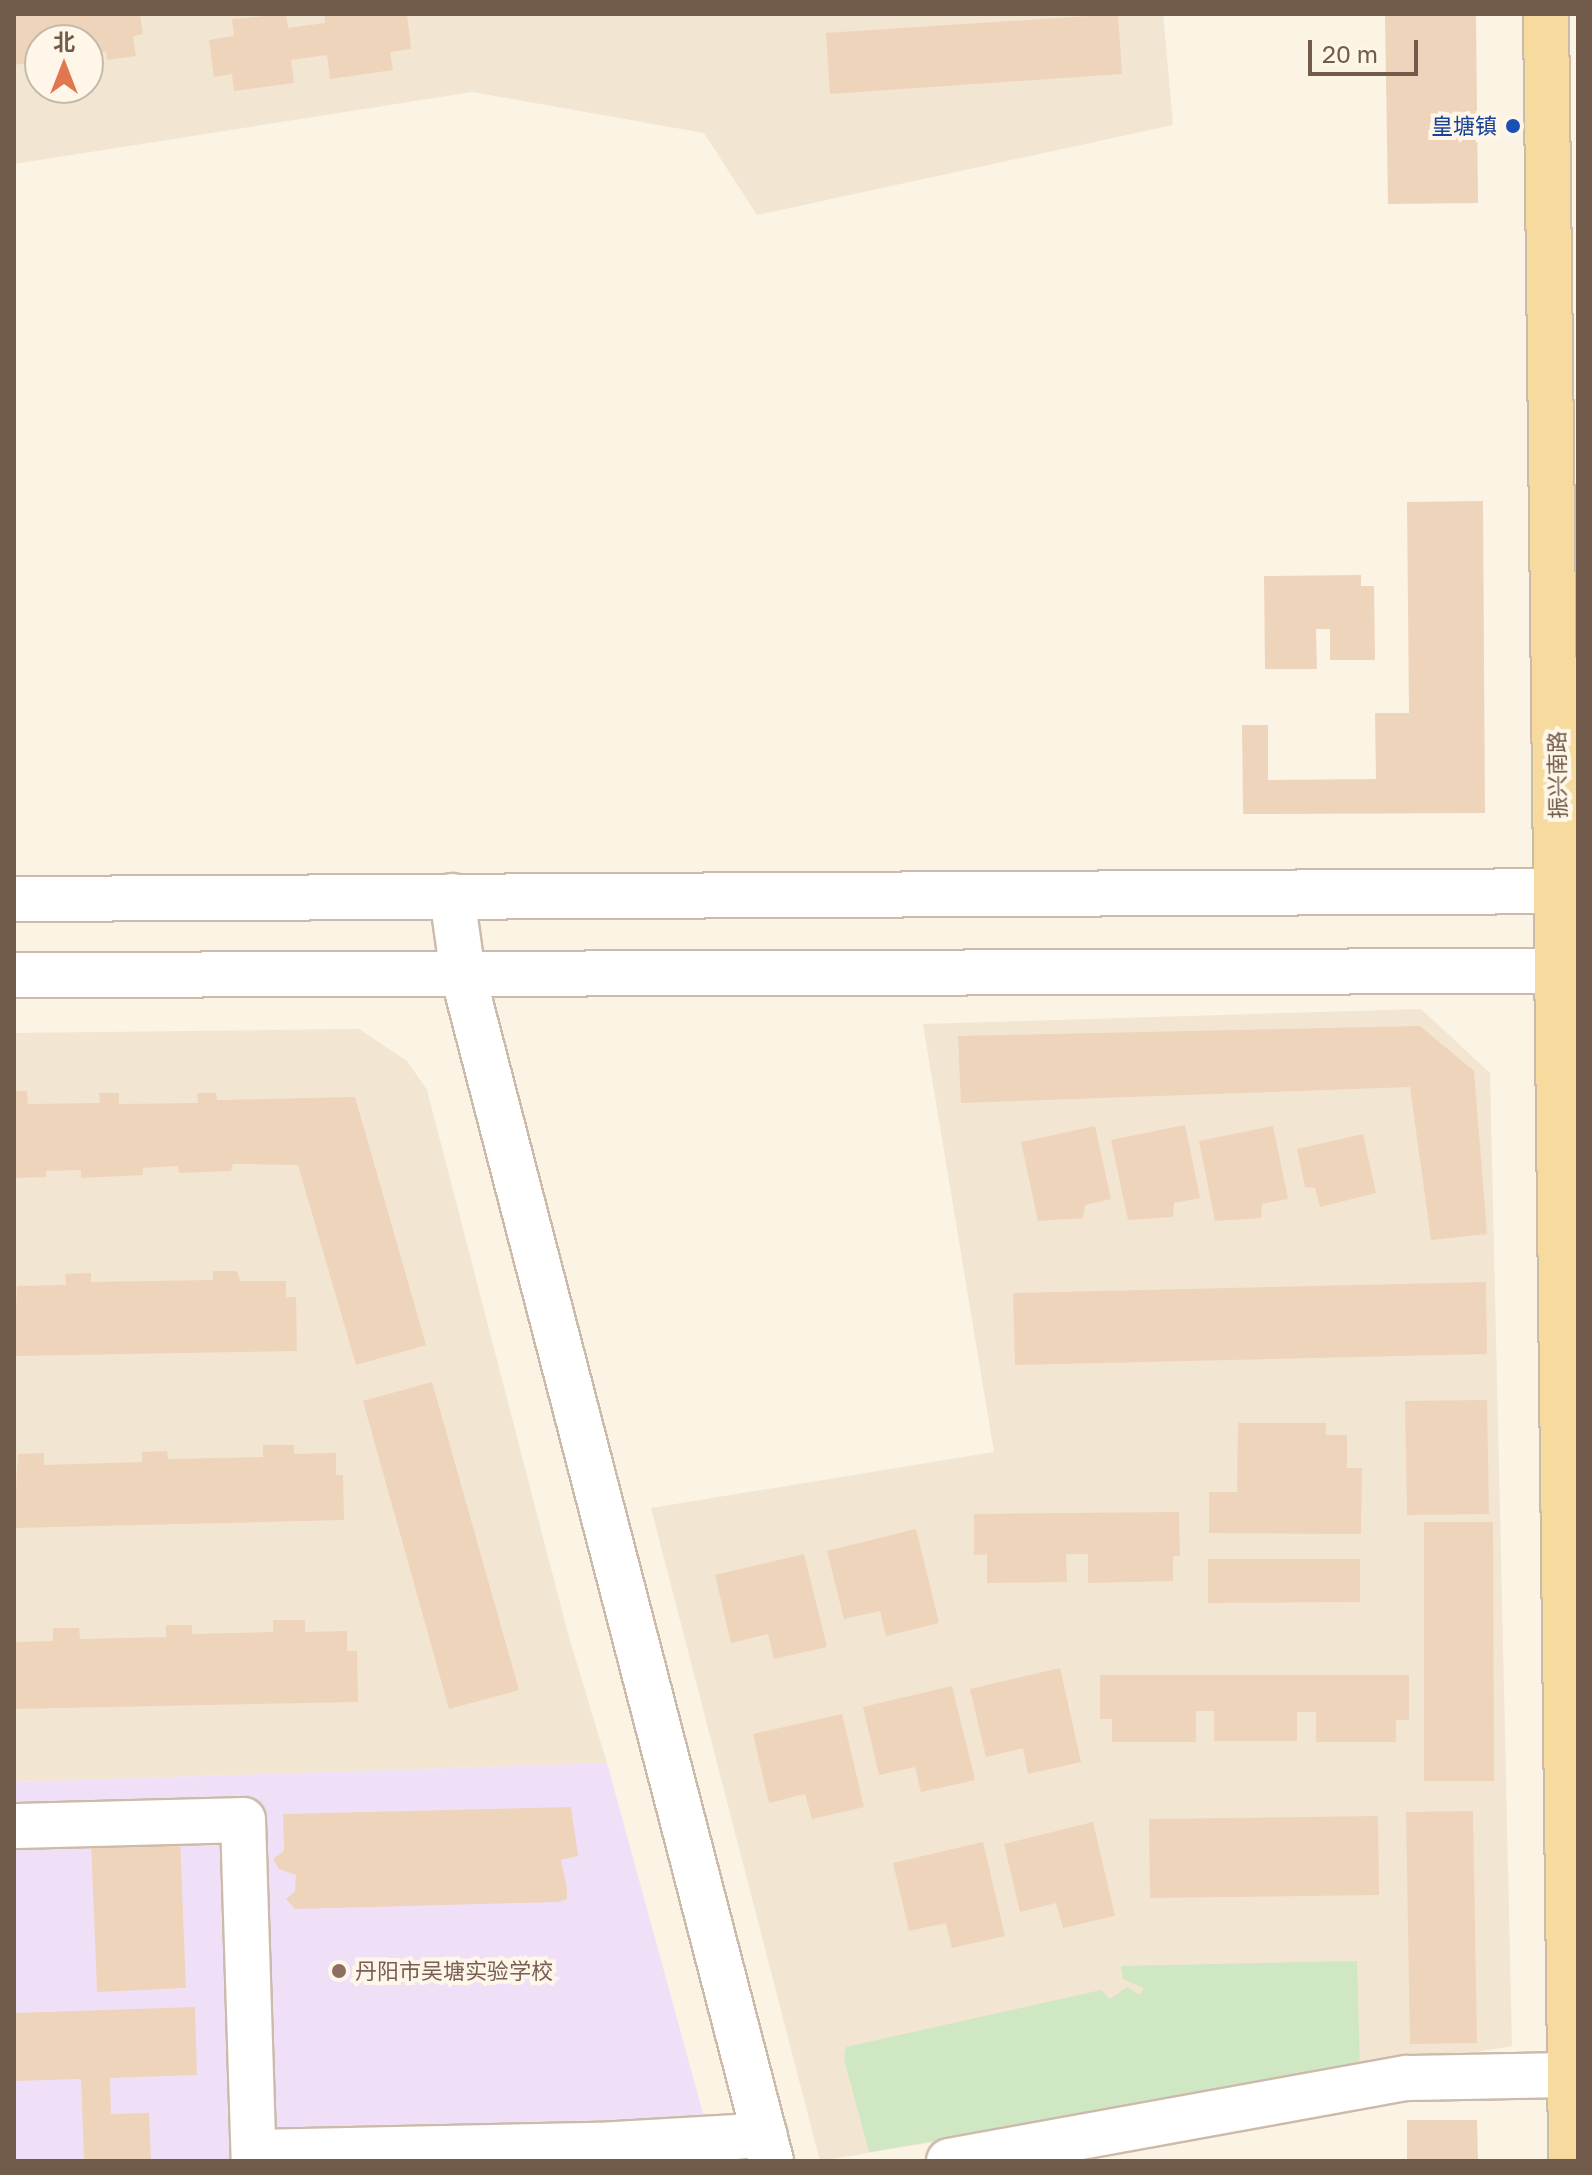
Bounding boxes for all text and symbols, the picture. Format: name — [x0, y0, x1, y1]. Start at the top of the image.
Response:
north arrow — [24, 24, 104, 104]
scale bar — [1312, 24, 1422, 74]
text: 北 — [53, 28, 75, 55]
text: 20 m — [1322, 39, 1378, 68]
place label: 皇塘镇 — [1431, 113, 1497, 139]
marker: 皇塘镇 — [1504, 117, 1522, 135]
street label: 振兴南路 — [1543, 731, 1571, 819]
place label: 丹阳市吴塘实验学校 — [355, 1958, 553, 1984]
marker: 丹阳市吴塘实验学校 — [330, 1962, 348, 1980]

